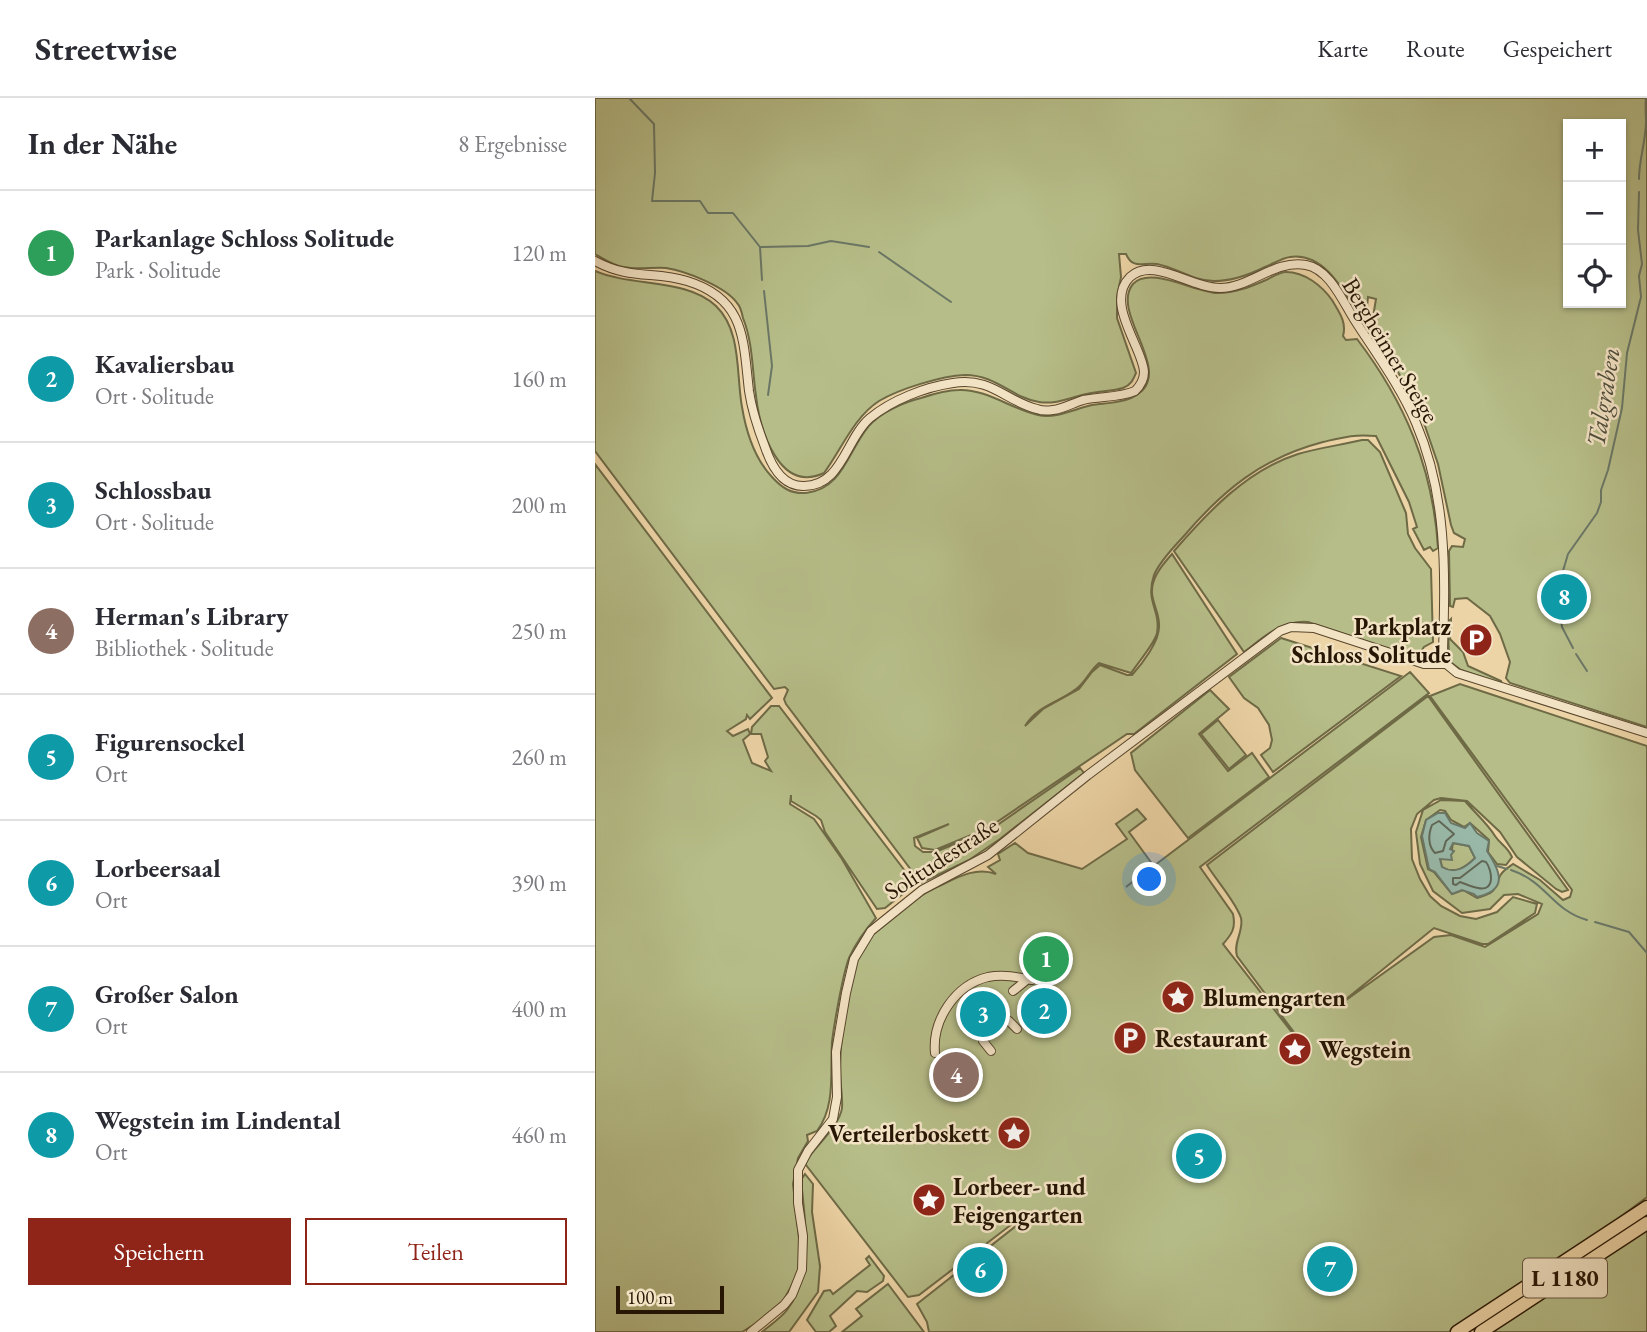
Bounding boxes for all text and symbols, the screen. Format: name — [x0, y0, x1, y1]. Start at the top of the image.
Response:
text: Streetwise — [35, 27, 177, 70]
text: Karte — [1317, 33, 1368, 64]
text: Route — [1406, 33, 1465, 64]
text: Gespeichert — [1503, 33, 1612, 64]
map controls — [1563, 119, 1626, 308]
button: + — [1563, 119, 1626, 182]
text: In der Nähe — [28, 124, 177, 163]
text: 8 Ergebnisse — [458, 129, 567, 159]
button: − — [1563, 182, 1626, 245]
text: Parkanlage Schloss Solitude — [95, 221, 394, 255]
text: 1 — [45, 238, 57, 268]
text: 120 m — [511, 238, 567, 268]
button: locate — [1563, 245, 1626, 308]
text: Park · Solitude — [95, 255, 221, 285]
street label: Bergheimer Steige — [1335, 272, 1447, 428]
water label: Talgraben — [1578, 345, 1628, 449]
text: Kavaliersbau — [95, 347, 235, 381]
text: 2 — [45, 364, 57, 394]
text: 160 m — [511, 364, 567, 394]
text: Ort · Solitude — [95, 381, 214, 411]
text: Schlossbau — [95, 473, 212, 507]
text: 3 — [45, 490, 57, 520]
text: 200 m — [511, 490, 567, 520]
text: Ort · Solitude — [95, 507, 214, 537]
pin: 8 — [1541, 571, 1587, 623]
text: Herman's Library — [95, 599, 289, 633]
place label: Parkplatz Schloss Solitude — [1291, 611, 1452, 670]
text: 4 — [45, 616, 57, 646]
text: 250 m — [511, 616, 567, 646]
parking icon: Parkplatz Schloss Solitude — [1457, 621, 1495, 659]
text: Bibliothek · Solitude — [95, 633, 274, 663]
text: Figurensockel — [95, 725, 245, 759]
text: 5 — [45, 742, 57, 772]
text: 260 m — [511, 742, 567, 772]
text: Ort — [95, 759, 127, 789]
street label: Solitudestraße — [878, 810, 1004, 906]
text: Lorbeersaal — [95, 851, 221, 885]
your location — [1132, 862, 1166, 896]
text: 6 — [45, 868, 57, 898]
text: 390 m — [511, 868, 567, 898]
text: Ort — [95, 885, 127, 915]
pin: 1 — [1023, 933, 1069, 985]
text: Großer Salon — [95, 977, 239, 1011]
place icon: Blumengarten — [1159, 978, 1197, 1016]
place label: Blumengarten — [1203, 982, 1346, 1014]
pin: 2 — [1021, 985, 1067, 1037]
pin: 3 — [960, 988, 1006, 1040]
text: 7 — [45, 994, 57, 1024]
text: 400 m — [511, 994, 567, 1024]
text: Ort — [95, 1011, 127, 1041]
parking icon: Restaurant — [1111, 1019, 1149, 1057]
place label: Restaurant — [1155, 1023, 1267, 1054]
place icon: Wegstein — [1276, 1030, 1314, 1068]
place label: Wegstein — [1319, 1034, 1411, 1066]
pin: 4 — [933, 1049, 979, 1101]
text: Wegstein im Lindental — [95, 1103, 341, 1137]
place icon: Verteilerboskett — [995, 1114, 1033, 1152]
place label: Verteilerboskett — [828, 1118, 989, 1149]
text: 8 — [45, 1120, 57, 1150]
text: 460 m — [511, 1120, 567, 1150]
pin: 5 — [1176, 1130, 1222, 1182]
text: Ort — [95, 1137, 127, 1167]
place label: Lorbeer- und Feigengarten — [953, 1171, 1086, 1231]
place icon: Lorbeer- und Feigengarten — [910, 1181, 948, 1219]
button: Speichern — [28, 1218, 291, 1285]
button: Teilen — [305, 1218, 567, 1285]
pin: 7 — [1307, 1243, 1353, 1295]
pin: 6 — [957, 1244, 1003, 1296]
road number: L 1180 — [1523, 1259, 1607, 1298]
scale bar — [616, 1283, 725, 1315]
text: 100 m — [627, 1285, 673, 1310]

